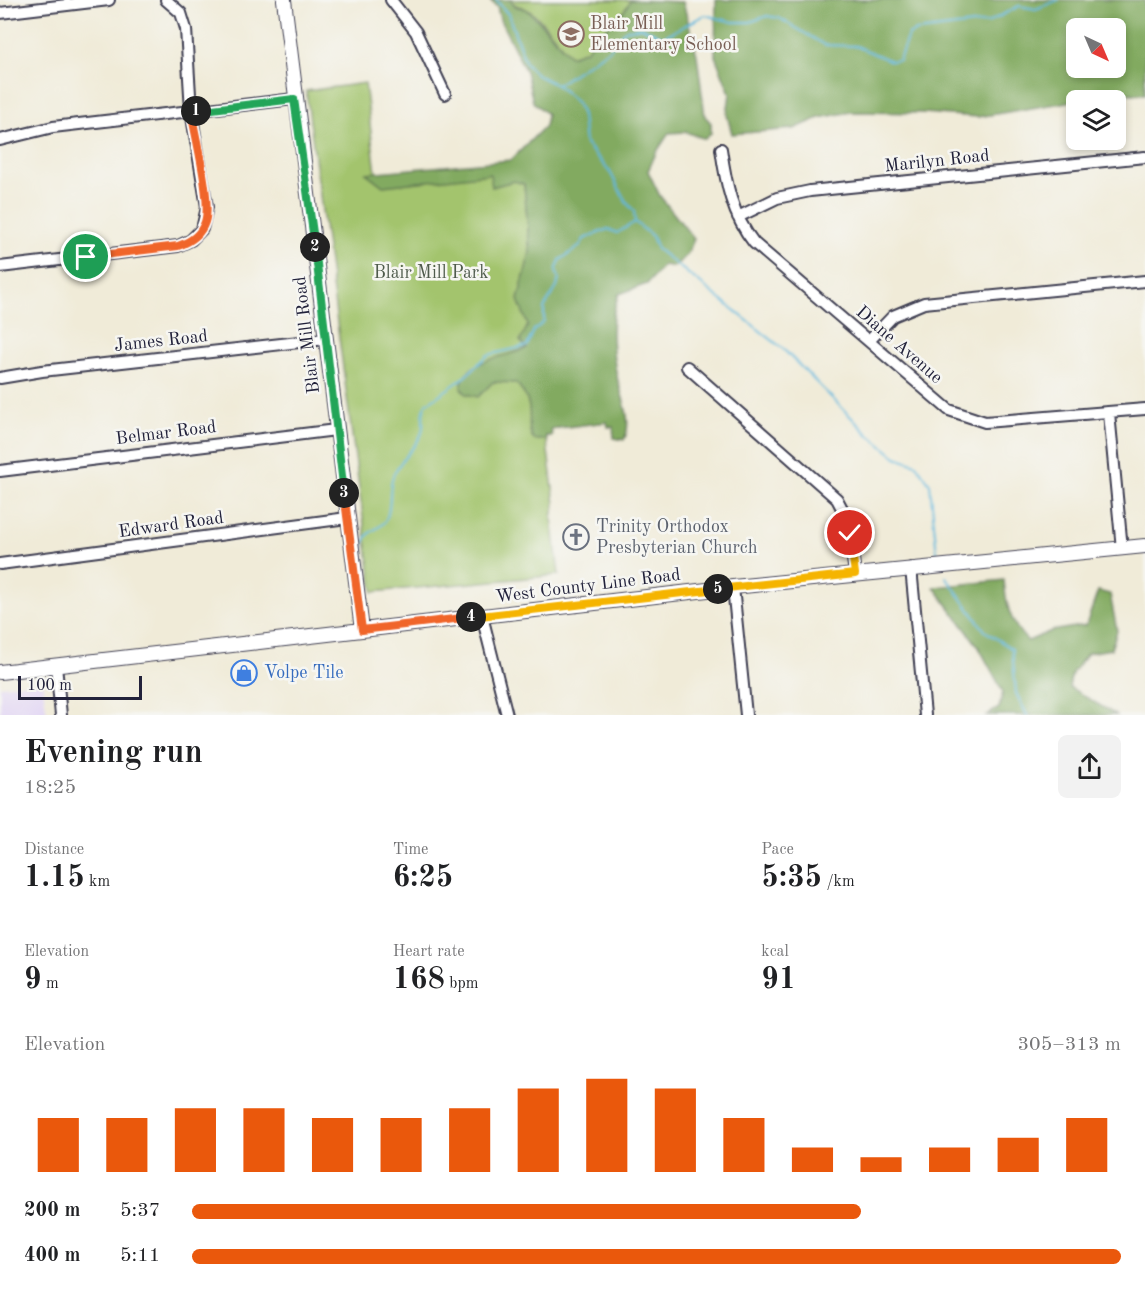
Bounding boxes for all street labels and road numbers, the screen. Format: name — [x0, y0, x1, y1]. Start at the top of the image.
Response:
street label: Marilyn Road — [884, 147, 990, 175]
street label: Blair Mill Road — [291, 275, 323, 395]
street label: Diane Avenue — [852, 303, 946, 387]
street label: James Road — [113, 327, 209, 355]
street label: Belmar Road — [115, 418, 217, 448]
street label: Edward Road — [117, 509, 225, 541]
street label: West County Line Road — [494, 566, 682, 606]

